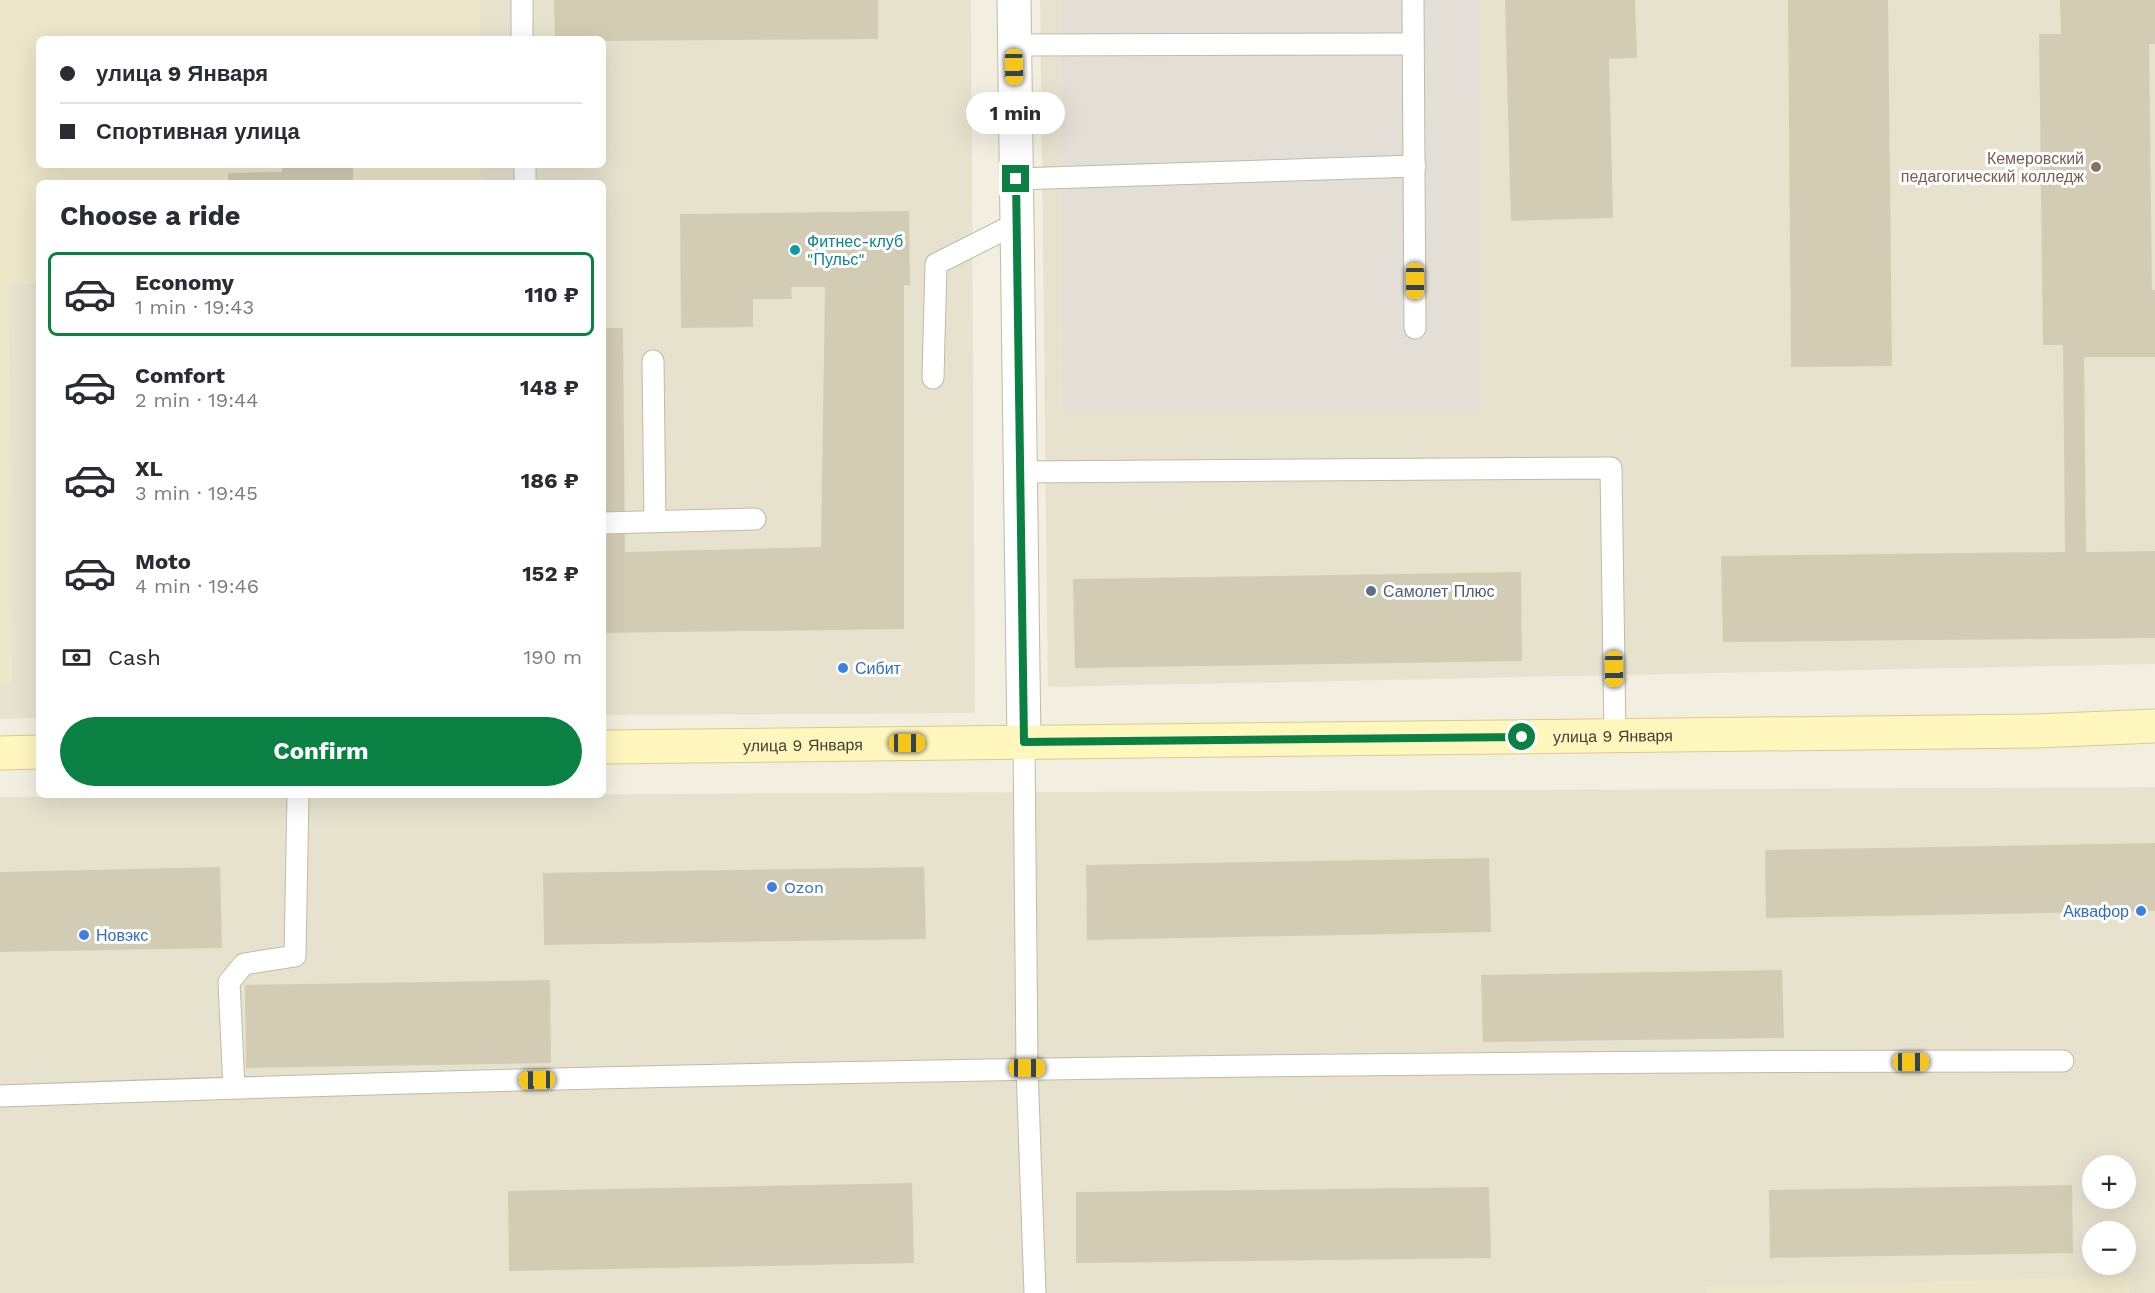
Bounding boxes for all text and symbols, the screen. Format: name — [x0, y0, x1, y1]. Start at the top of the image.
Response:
car — [1005, 49, 1023, 85]
text: улица 9 Января — [96, 61, 268, 86]
callout: 1 min — [966, 92, 1066, 134]
text: 1 min — [990, 101, 1041, 125]
text: Спортивная улица — [96, 119, 300, 144]
place label: Кемеровский педагогический колледж — [1901, 149, 2084, 186]
marker: Кемеровский педагогический колледж — [2089, 160, 2103, 174]
route end — [1002, 165, 1029, 192]
text: Choose a ride — [60, 200, 240, 232]
place label: Фитнес-клуб "Пульс" — [807, 232, 903, 269]
marker: Фитнес-клуб "Пульс" — [788, 243, 802, 257]
car — [1406, 263, 1424, 299]
icon: car — [63, 267, 117, 321]
text: Economy — [135, 270, 234, 295]
text: 110 ₽ — [524, 282, 579, 307]
text: 1 min · 19:43 — [135, 295, 254, 319]
icon: car — [63, 360, 117, 414]
text: Comfort — [135, 363, 225, 388]
text: 148 ₽ — [520, 375, 579, 400]
text: 2 min · 19:44 — [135, 388, 259, 412]
icon: car — [63, 453, 117, 507]
text: XL — [135, 456, 163, 481]
text: 186 ₽ — [521, 468, 579, 493]
text: 3 min · 19:45 — [135, 481, 258, 505]
icon: car — [63, 546, 117, 600]
text: Moto — [135, 549, 191, 574]
text: 152 ₽ — [522, 561, 579, 586]
text: 4 min · 19:46 — [135, 574, 259, 598]
place label: Самолет Плюс — [1383, 582, 1495, 601]
marker: Самолет Плюс — [1364, 584, 1378, 598]
icon: cash — [60, 641, 93, 674]
text: Cash — [108, 645, 161, 670]
text: 190 m — [524, 645, 582, 669]
car — [1605, 651, 1623, 687]
place label: Сибит — [855, 659, 902, 678]
marker: Сибит — [836, 661, 850, 675]
button: Confirm — [60, 717, 582, 786]
route start — [1508, 723, 1535, 750]
street label: улица 9 Января — [1553, 726, 1673, 746]
car — [889, 734, 925, 752]
street label: улица 9 Января — [743, 735, 863, 755]
place label: Ozon — [784, 878, 824, 897]
marker: Ozon — [765, 880, 779, 894]
place label: Аквафор — [2063, 902, 2129, 921]
marker: Аквафор — [2134, 904, 2148, 918]
place label: Новэкс — [96, 926, 148, 945]
marker: Новэкс — [77, 928, 91, 942]
car — [1893, 1053, 1929, 1071]
car — [1009, 1059, 1045, 1077]
car — [519, 1071, 555, 1089]
map controls — [2082, 1155, 2136, 1275]
button: + — [2082, 1155, 2136, 1209]
button: − — [2082, 1221, 2136, 1275]

